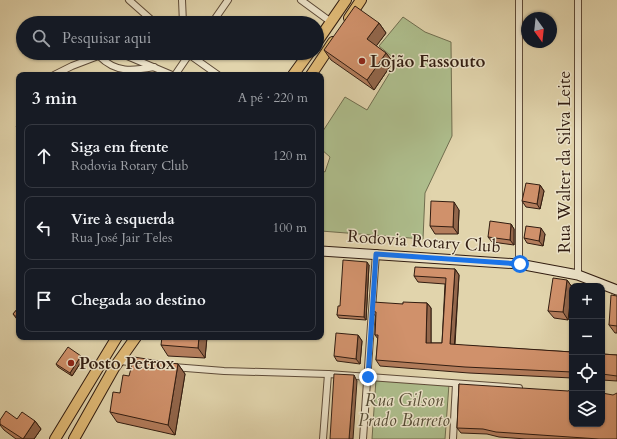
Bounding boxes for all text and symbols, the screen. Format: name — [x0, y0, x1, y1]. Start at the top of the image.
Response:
north arrow — [521, 12, 557, 48]
search box — [16, 16, 324, 60]
icon: search — [30, 27, 52, 49]
text: Pesquisar aqui — [62, 28, 151, 48]
place label: Lojão Fassouto — [370, 50, 486, 73]
marker: Lojão Fassouto — [357, 56, 367, 66]
street label: Rua Walter da Silva Leite — [553, 71, 576, 253]
text: 3 min — [32, 87, 77, 110]
text: A pé · 220 m — [238, 89, 308, 107]
text: Siga em frente — [71, 137, 169, 157]
icon: ahead — [33, 145, 55, 167]
text: 120 m — [273, 147, 307, 165]
text: Rodovia Rotary Club — [71, 157, 189, 175]
text: Vire à esquerda — [71, 209, 175, 229]
icon: left — [33, 217, 55, 239]
text: 100 m — [273, 219, 307, 237]
street label: Rodovia Rotary Club — [346, 225, 501, 258]
text: Rua José Jair Teles — [71, 229, 172, 247]
route start — [511, 255, 529, 273]
map controls — [569, 283, 605, 427]
button: + — [569, 283, 605, 319]
icon: arrive — [33, 289, 55, 311]
text: Chegada ao destino — [71, 290, 206, 310]
button: − — [569, 319, 605, 355]
place label: Posto Petrox — [79, 352, 176, 375]
button: locate — [569, 355, 605, 391]
marker: Posto Petrox — [66, 358, 76, 368]
route end — [359, 368, 377, 386]
park label: Rua Gilson Prado Barreto — [358, 389, 450, 432]
button: layers — [569, 391, 605, 427]

